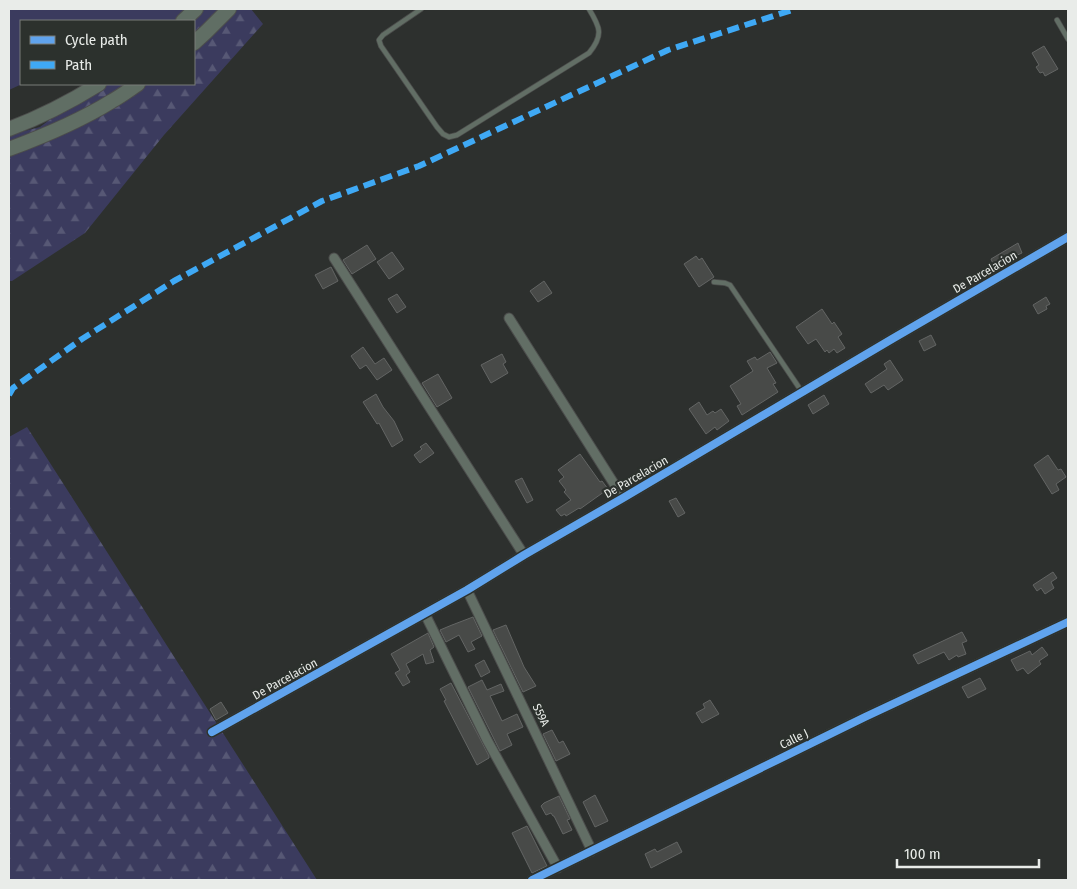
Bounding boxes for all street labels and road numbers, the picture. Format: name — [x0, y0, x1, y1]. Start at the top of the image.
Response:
street label: De Parcelacion — [950, 248, 1020, 296]
street label: De Parcelacion — [601, 453, 671, 501]
street label: De Parcelacion — [250, 655, 320, 703]
street label: S59A — [530, 701, 553, 729]
street label: Calle J — [777, 726, 811, 752]

